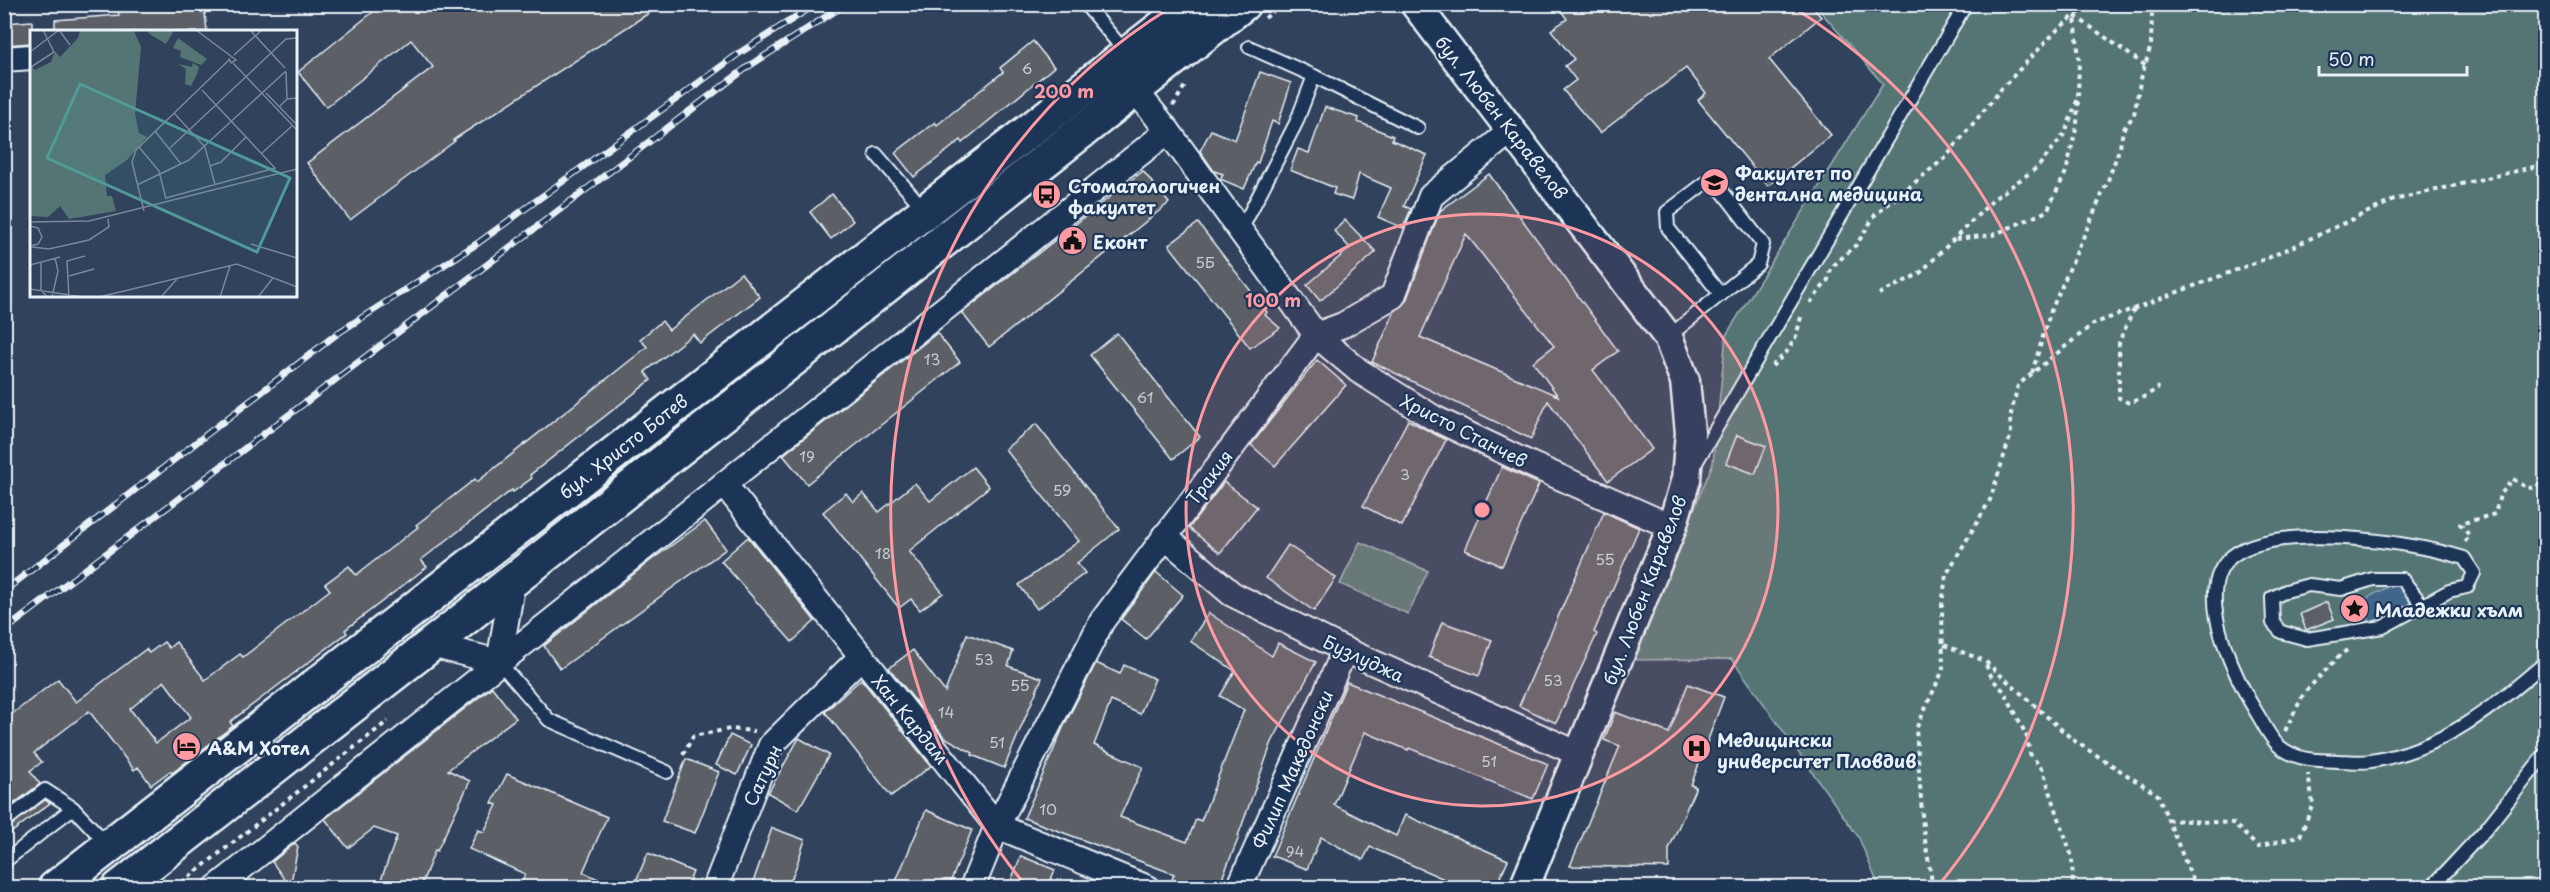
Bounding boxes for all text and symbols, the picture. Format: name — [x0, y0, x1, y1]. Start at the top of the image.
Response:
street label: бул. Любен Каравелов — [1429, 29, 1575, 205]
inset map — [30, 30, 297, 297]
scale bar — [2319, 39, 2468, 77]
text: 50 m — [2328, 45, 2375, 72]
house number: 6 — [1022, 56, 1032, 79]
text: 200 m — [1034, 77, 1094, 104]
place label: Факултет по дентална медицина — [1735, 159, 1923, 207]
school or university icon: Факултет по дентална медицина — [1698, 166, 1730, 198]
place label: Стоматологичен факултет — [1068, 172, 1220, 220]
bus stop icon: Стоматологичен факултет — [1031, 179, 1063, 211]
public building icon: Еконт — [1056, 225, 1088, 257]
place label: Еконт — [1093, 228, 1148, 255]
house number: 5Б — [1195, 250, 1215, 273]
text: 100 m — [1245, 286, 1301, 313]
house number: 13 — [924, 347, 940, 370]
house number: 61 — [1137, 385, 1153, 408]
street label: Христо Станчев — [1396, 386, 1532, 474]
street label: бул. Христо Ботев — [553, 387, 693, 505]
house number: 19 — [799, 444, 815, 467]
street label: Тракия — [1179, 444, 1239, 510]
house number: 3 — [1400, 462, 1410, 485]
house number: 59 — [1053, 478, 1071, 501]
street label: бул. Любен Каравелов — [1595, 491, 1693, 689]
centre of rings — [1472, 500, 1492, 520]
house number: 18 — [875, 541, 891, 564]
house number: 55 — [1595, 547, 1615, 570]
place icon: Младежки хълм — [2338, 593, 2370, 625]
place label: Младежки хълм — [2375, 596, 2523, 623]
street label: Бузлуджа — [1319, 627, 1409, 689]
house number: 53 — [974, 647, 994, 670]
street label: Хан Кардам — [866, 668, 956, 770]
house number: 53 — [1543, 668, 1563, 691]
house number: 55 — [1010, 673, 1030, 696]
street label: Филип Македонски — [1245, 685, 1339, 853]
house number: 14 — [938, 700, 954, 723]
place label: Медицински университет Пловдив — [1717, 726, 1916, 774]
house number: 51 — [989, 730, 1005, 753]
hotel icon: A&M Хотел — [171, 731, 203, 763]
hospital icon: Медицински университет Пловдив — [1680, 733, 1712, 765]
place label: A&M Хотел — [208, 734, 310, 761]
street label: Сатурн — [736, 740, 788, 810]
house number: 51 — [1481, 749, 1497, 772]
house number: 10 — [1039, 797, 1057, 820]
house number: 94 — [1286, 839, 1304, 862]

